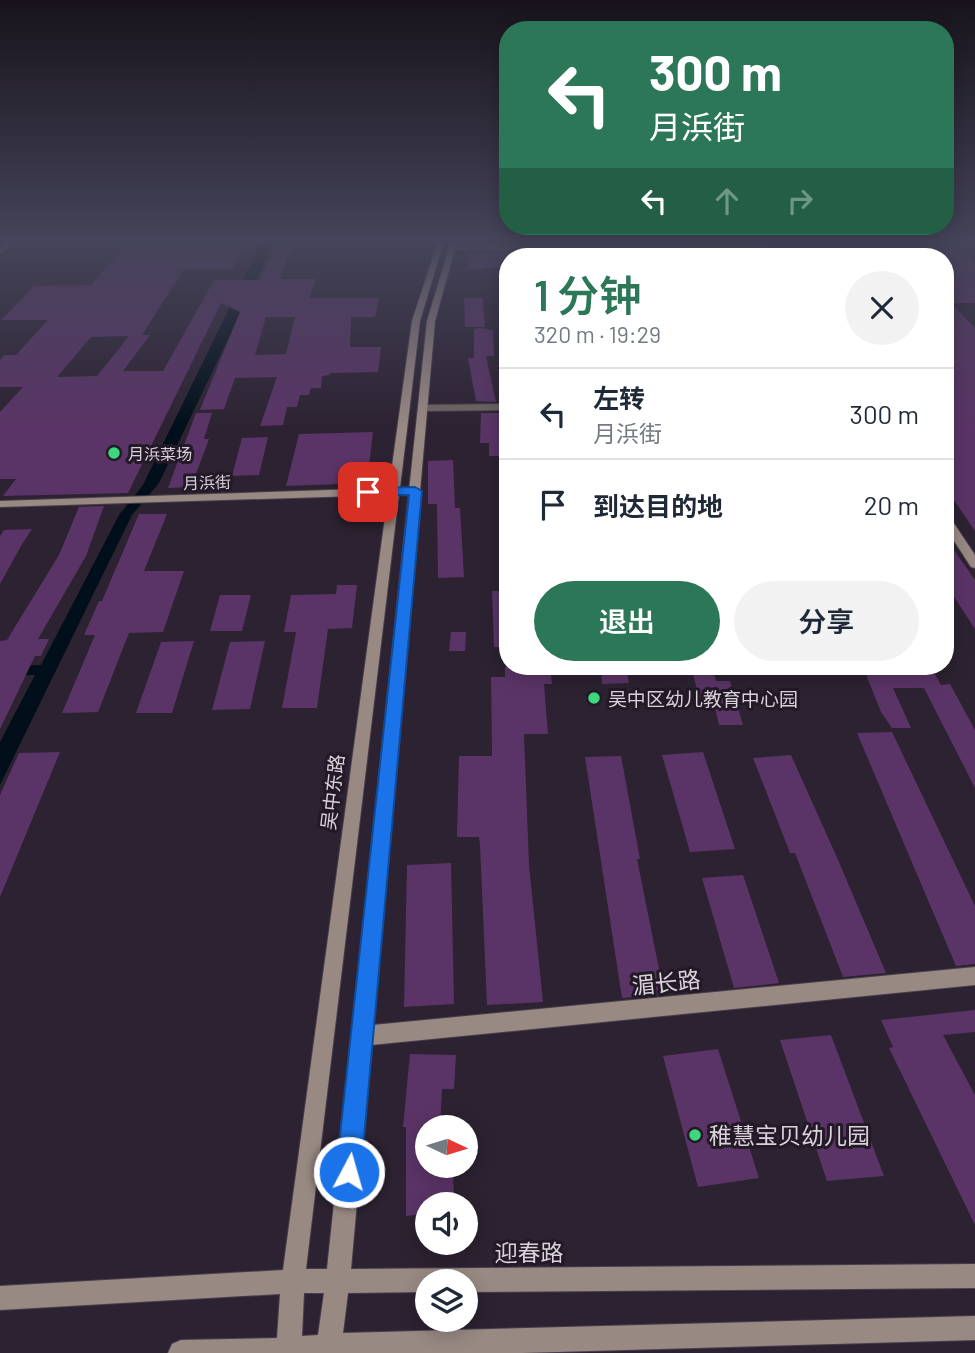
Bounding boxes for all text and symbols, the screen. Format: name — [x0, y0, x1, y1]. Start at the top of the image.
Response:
text: 300 m — [649, 42, 782, 101]
icon: left — [534, 49, 625, 140]
text: 月浜街 — [649, 107, 745, 145]
icon: left — [635, 182, 673, 220]
icon: ahead — [708, 182, 746, 220]
icon: right — [781, 182, 819, 220]
text: 1 分钟 — [534, 269, 641, 319]
button: close — [845, 271, 919, 345]
text: 320 m · 19:29 — [534, 320, 661, 348]
text: 左转 — [593, 382, 645, 413]
icon: left — [534, 395, 572, 433]
text: 300 m — [850, 398, 919, 429]
text: 月浜街 — [593, 419, 662, 447]
place label: 月浜菜场 — [128, 444, 192, 463]
marker: 月浜菜场 — [106, 445, 122, 461]
pin — [338, 462, 398, 522]
street label: 月浜街 — [183, 472, 231, 492]
icon: arrive — [349, 473, 387, 511]
icon: arrive — [534, 486, 572, 524]
text: 20 m — [864, 489, 919, 520]
text: 到达目的地 — [593, 490, 723, 521]
button: 退出 — [534, 581, 720, 661]
button: 分享 — [734, 581, 919, 661]
place label: 吴中区幼儿教育中心园 — [608, 687, 798, 710]
marker: 吴中区幼儿教育中心园 — [586, 690, 602, 706]
street label: 吴中东路 — [316, 753, 348, 831]
street label: 湄长路 — [630, 964, 702, 1000]
north arrow — [415, 1115, 478, 1178]
map controls — [415, 1115, 478, 1332]
place label: 稚慧宝贝幼儿园 — [709, 1121, 870, 1149]
marker: 稚慧宝贝幼儿园 — [687, 1127, 703, 1143]
position arrow — [312, 1135, 386, 1209]
button: sound — [415, 1192, 478, 1255]
street label: 迎春路 — [495, 1238, 564, 1266]
button: layers — [415, 1269, 478, 1332]

